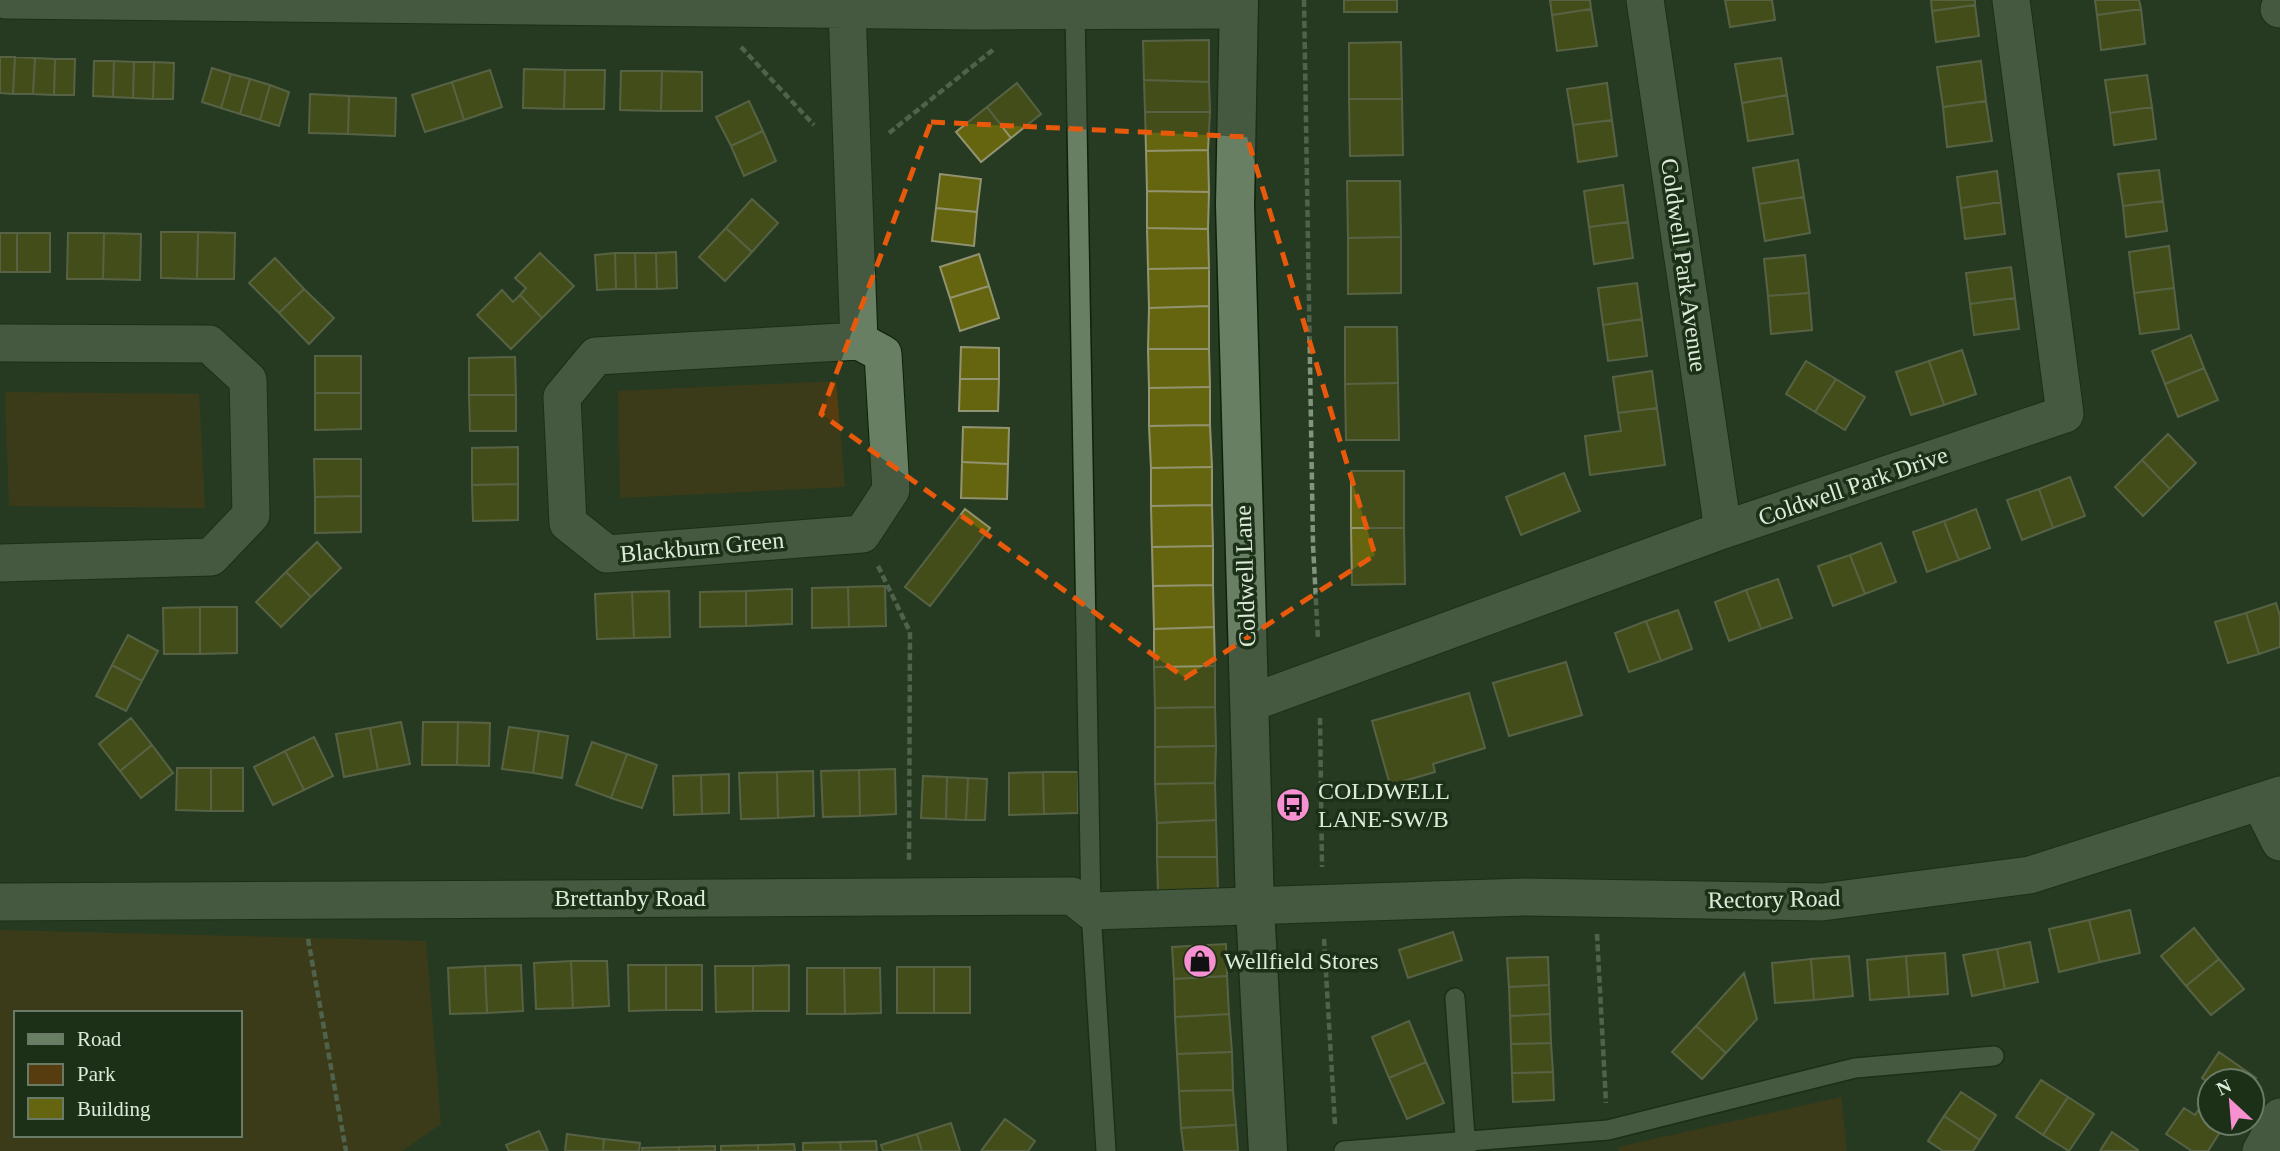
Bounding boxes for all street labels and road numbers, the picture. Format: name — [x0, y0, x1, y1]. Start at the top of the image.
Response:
street label: Coldwell Park Avenue — [1656, 156, 1712, 374]
street label: Coldwell Park Drive — [1755, 441, 1951, 531]
street label: Coldwell Lane — [1230, 505, 1260, 647]
street label: Blackburn Green — [619, 527, 785, 567]
street label: Brettanby Road — [554, 885, 706, 911]
street label: Rectory Road — [1707, 885, 1841, 913]

